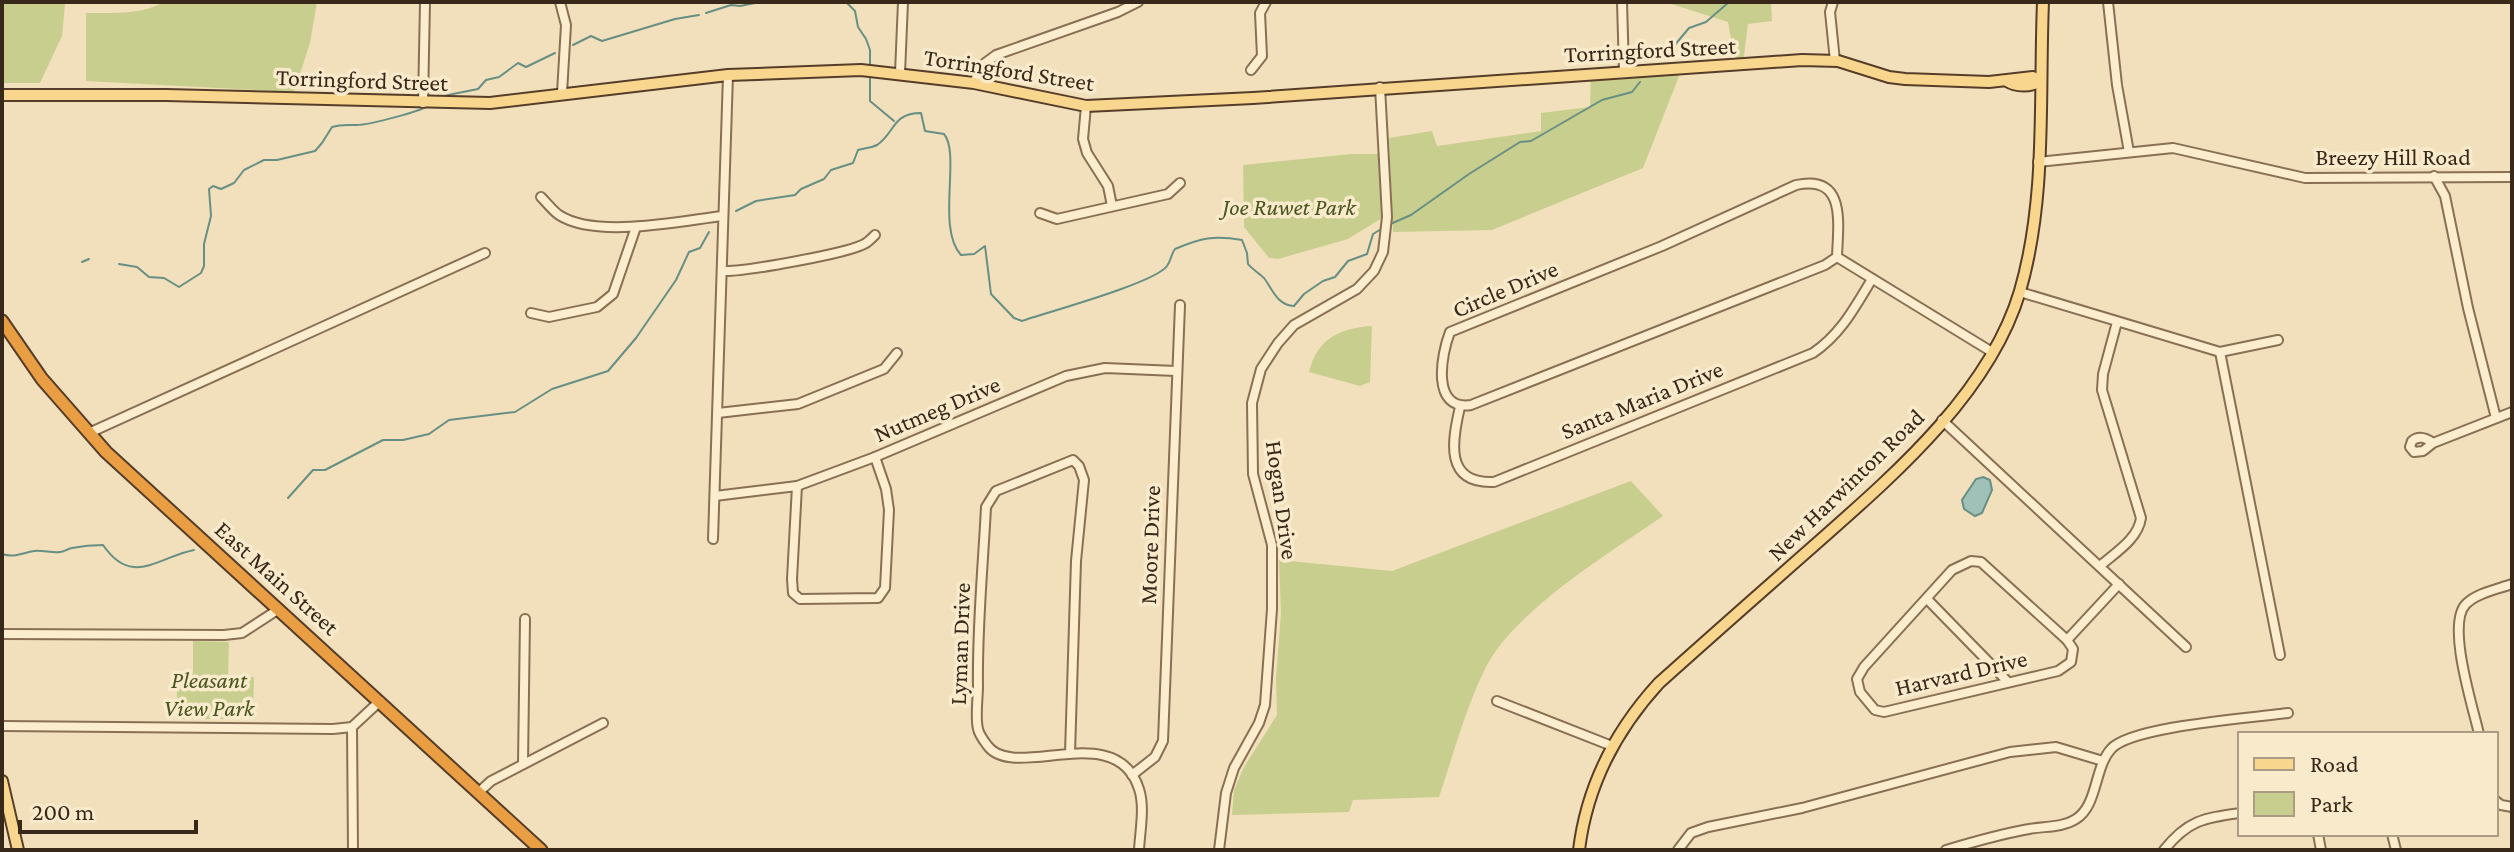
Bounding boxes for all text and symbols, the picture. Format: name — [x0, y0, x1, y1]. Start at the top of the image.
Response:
street label: Torringford Street — [1563, 31, 1738, 67]
street label: Torringford Street — [922, 43, 1097, 96]
street label: Torringford Street — [276, 63, 450, 96]
street label: Breezy Hill Road — [2315, 143, 2471, 170]
park label: Joe Ruwet Park — [1218, 193, 1357, 220]
street label: Circle Drive — [1448, 254, 1562, 323]
street label: Santa Maria Drive — [1557, 355, 1727, 444]
street label: Nutmeg Drive — [870, 370, 1004, 447]
street label: New Harwinton Road — [1762, 403, 1929, 566]
street label: Hogan Drive — [1261, 439, 1304, 561]
street label: Moore Drive — [1134, 485, 1165, 605]
street label: East Main Street — [210, 515, 345, 641]
street label: Lyman Drive — [944, 582, 975, 706]
street label: Harvard Drive — [1892, 644, 2030, 701]
park label: Pleasant View Park — [164, 666, 256, 721]
legend — [2238, 732, 2498, 836]
text: Road — [2310, 750, 2359, 777]
scale bar — [20, 784, 196, 834]
text: Park — [2310, 790, 2353, 817]
text: 200 m — [32, 798, 94, 825]

